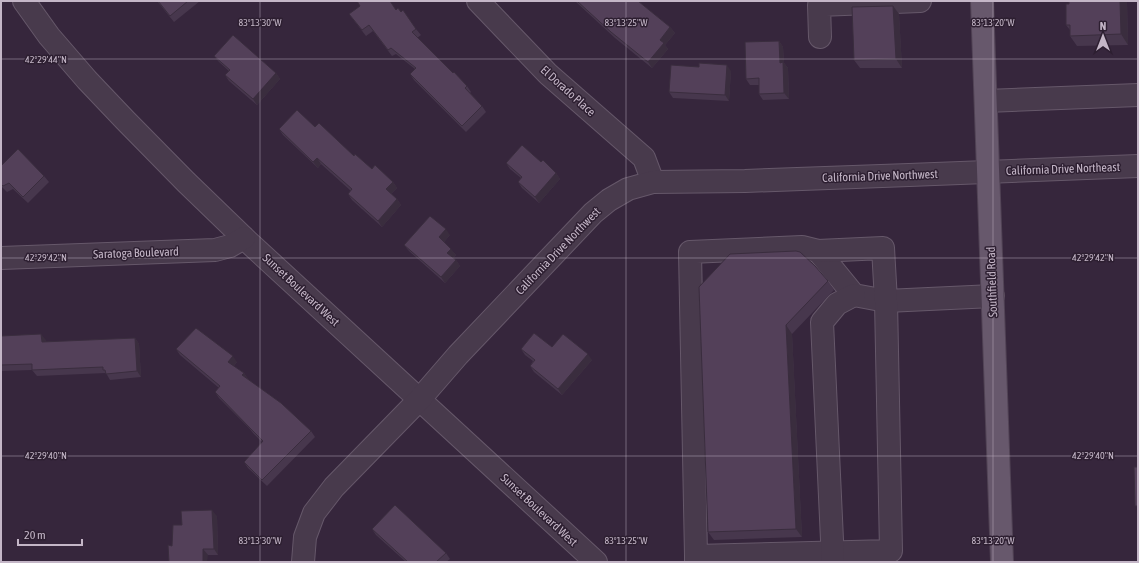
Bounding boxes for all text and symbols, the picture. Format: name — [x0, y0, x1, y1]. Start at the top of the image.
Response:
north arrow — [1083, 16, 1123, 56]
text: 83°13'30"W — [238, 17, 282, 28]
text: 83°13'25"W — [604, 17, 648, 28]
text: 83°13'20"W — [971, 17, 1015, 28]
text: N — [1100, 20, 1106, 32]
text: 42°29'44"N — [25, 54, 67, 65]
street label: El Dorado Place — [538, 63, 598, 119]
street label: California Drive Northeast — [1006, 160, 1121, 178]
street label: California Drive Northwest — [822, 167, 939, 185]
street label: California Drive Northwest — [513, 204, 604, 298]
street label: Saratoga Boulevard — [93, 245, 179, 261]
street label: Southfield Road — [984, 246, 1000, 318]
street label: Sunset Boulevard West — [260, 251, 343, 329]
text: 42°29'42"N — [25, 252, 67, 263]
text: 42°29'42"N — [1072, 252, 1114, 263]
text: 42°29'40"N — [25, 450, 67, 461]
text: 42°29'40"N — [1072, 450, 1114, 461]
street label: Sunset Boulevard West — [498, 471, 581, 549]
scale bar — [18, 521, 82, 547]
text: 20 m — [24, 528, 46, 542]
text: 83°13'30"W — [238, 535, 282, 546]
text: 83°13'25"W — [604, 535, 648, 546]
text: 83°13'20"W — [971, 535, 1015, 546]

